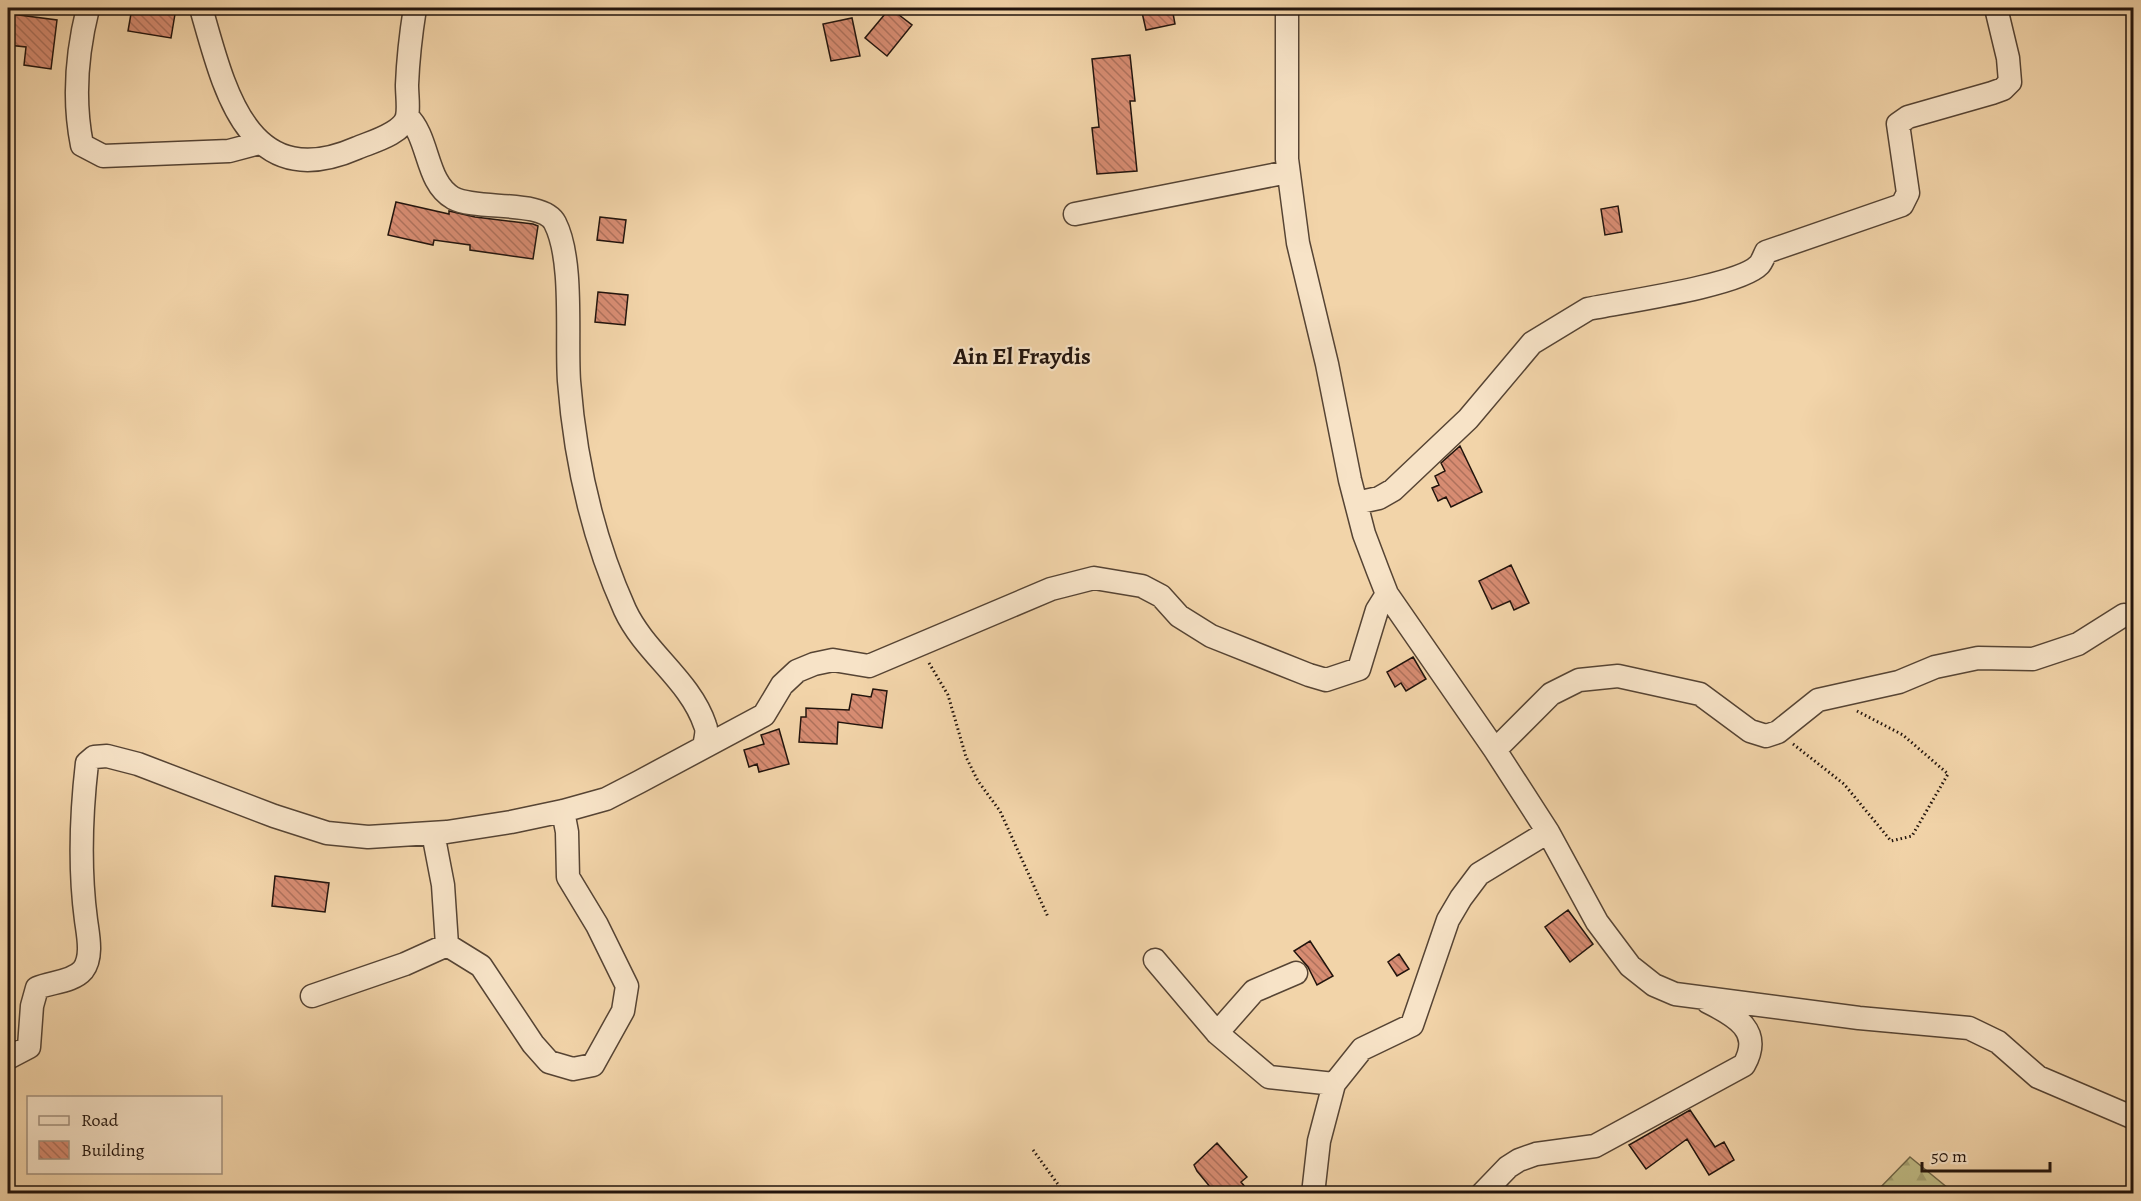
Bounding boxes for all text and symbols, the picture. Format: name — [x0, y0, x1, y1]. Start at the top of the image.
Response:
district label: Ain El Fraydis — [952, 340, 1091, 372]
legend — [27, 1096, 222, 1174]
text: Road — [81, 1108, 119, 1132]
scale bar — [1922, 1135, 2050, 1173]
text: Building — [81, 1138, 145, 1162]
text: 50 m — [1931, 1144, 1967, 1168]

